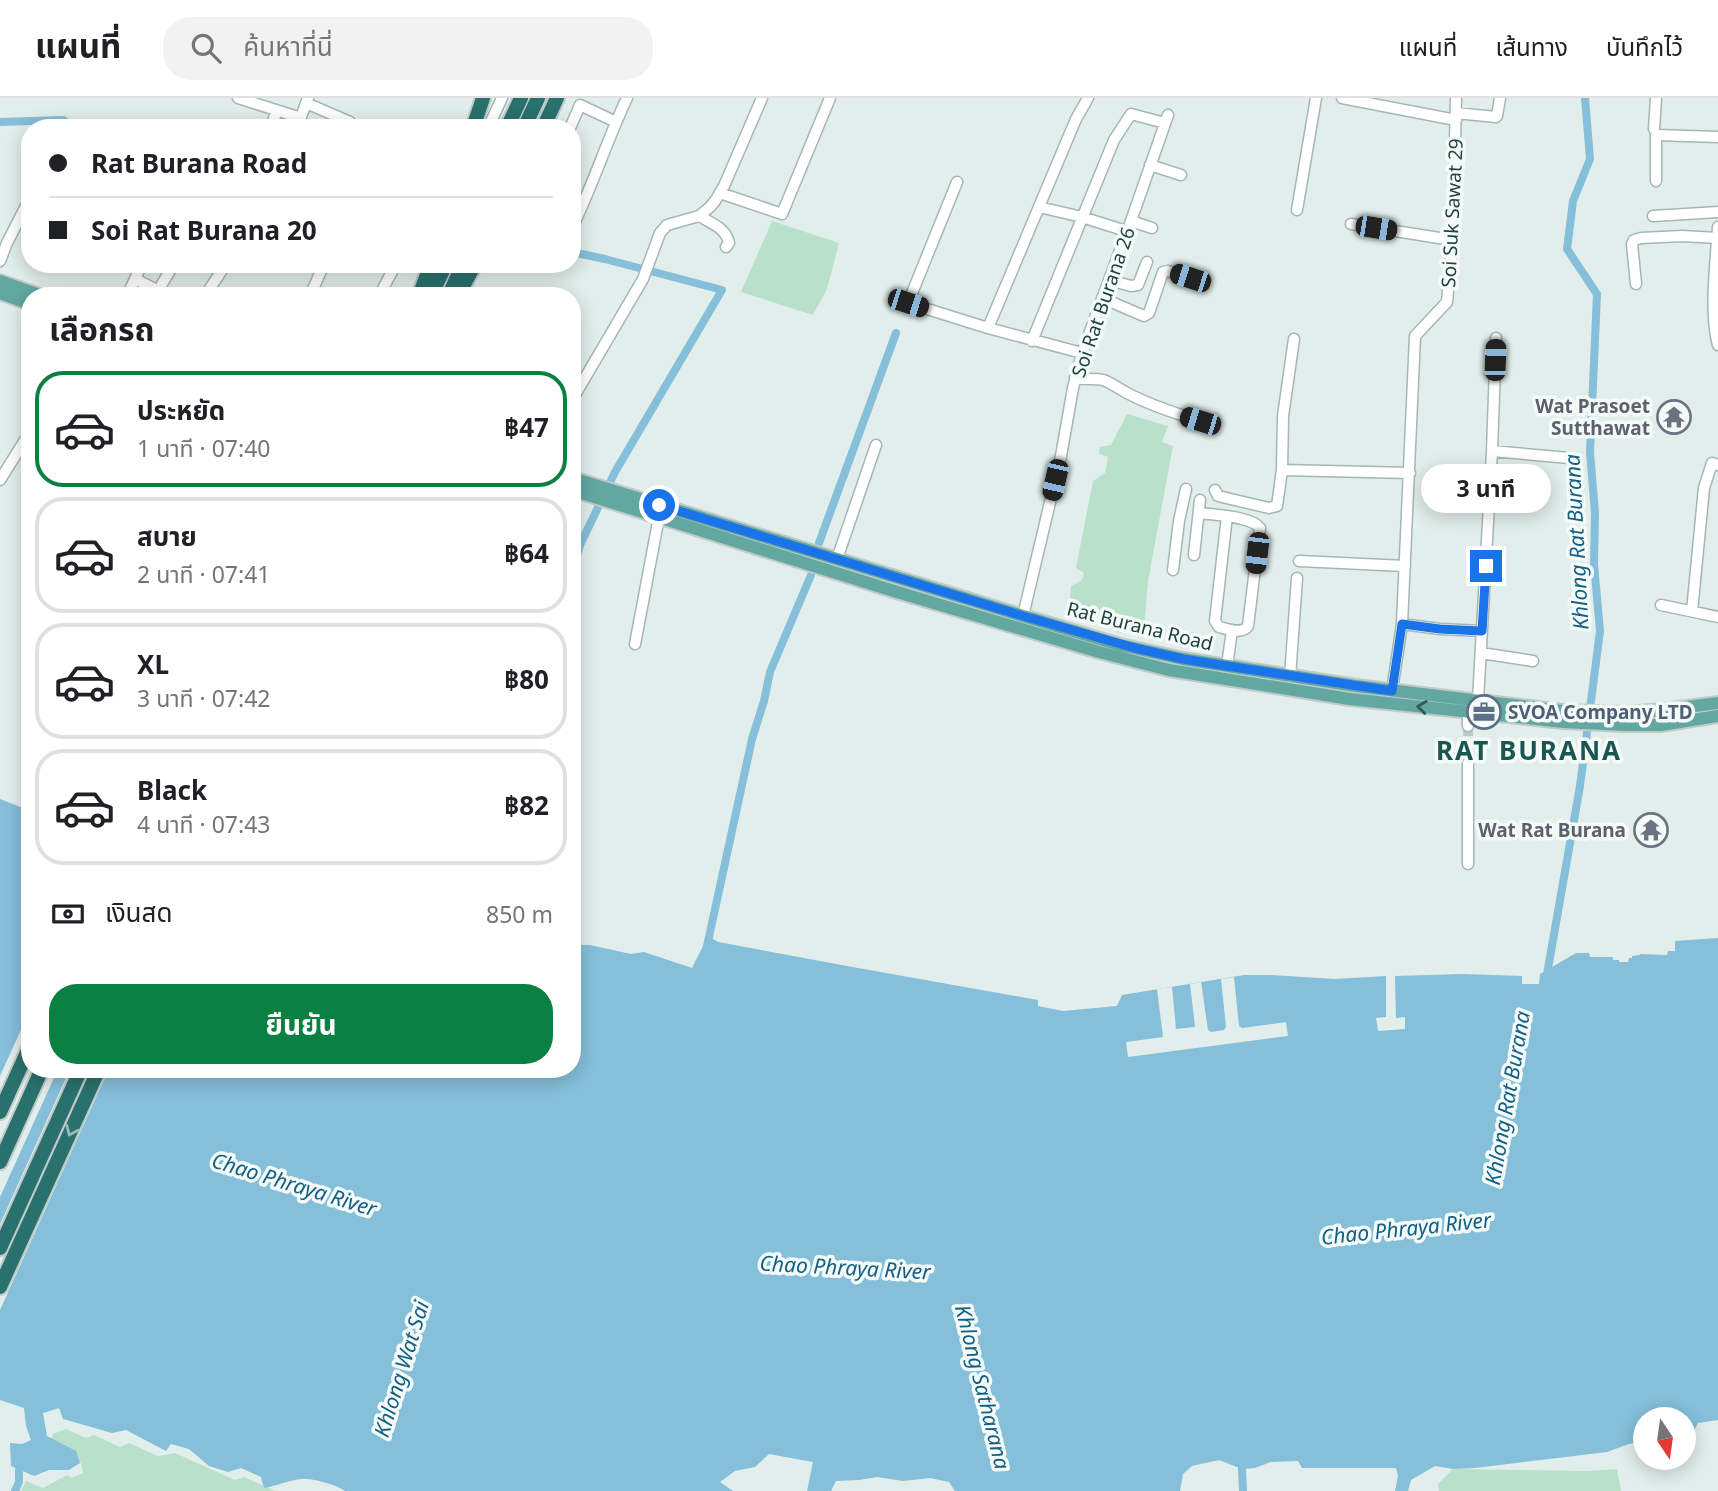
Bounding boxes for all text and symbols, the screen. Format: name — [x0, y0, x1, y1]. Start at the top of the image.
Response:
search box — [163, 17, 653, 80]
text: แผนที่ — [35, 23, 121, 68]
text: ค้นหาที่นี่ — [243, 28, 333, 64]
icon: search — [187, 29, 225, 67]
text: แผนที่ — [1399, 30, 1457, 63]
text: เส้นทาง — [1495, 30, 1568, 63]
text: บันทึกไว้ — [1606, 30, 1683, 63]
street label: Soi Suk Sawat 29 — [1435, 138, 1469, 288]
text: Rat Burana Road — [91, 145, 307, 181]
text: Soi Rat Burana 20 — [91, 212, 317, 248]
car — [1354, 214, 1399, 242]
street label: Soi Rat Burana 26 — [1065, 223, 1141, 381]
car — [1167, 262, 1214, 294]
car — [885, 287, 932, 319]
text: เลือกรถ — [49, 307, 154, 350]
car — [1484, 339, 1507, 381]
text: ประหยัด — [137, 392, 225, 428]
place label: Wat Prasoet Sutthawat — [1535, 393, 1650, 441]
icon: car — [53, 398, 116, 461]
temple icon: Wat Prasoet Sutthawat — [1655, 398, 1693, 436]
car — [1177, 405, 1224, 437]
text: ฿47 — [504, 409, 549, 445]
text: 1 นาที · 07:40 — [137, 432, 271, 464]
water label: Khlong Rat Burana — [1557, 453, 1595, 631]
car — [1041, 457, 1070, 503]
callout: 3 นาที — [1421, 464, 1551, 514]
text: 3 นาที — [1457, 472, 1515, 504]
route start — [643, 489, 675, 521]
text: สบาย — [137, 518, 197, 554]
icon: car — [53, 524, 116, 587]
car — [1245, 531, 1270, 575]
text: ฿64 — [504, 535, 549, 571]
route end — [1470, 550, 1502, 582]
text: 2 นาที · 07:41 — [137, 558, 271, 590]
street label: Rat Burana Road — [1064, 595, 1216, 657]
text: XL — [137, 646, 169, 682]
icon: car — [53, 650, 116, 713]
text: ฿80 — [504, 661, 549, 697]
text: 3 นาที · 07:42 — [137, 682, 271, 714]
office icon: SVOA Company LTD — [1465, 693, 1503, 731]
place label: SVOA Company LTD — [1508, 699, 1693, 725]
one-way arrow — [1416, 700, 1427, 715]
district label: RAT BURANA — [1436, 732, 1622, 768]
text: Black — [137, 772, 207, 808]
icon: car — [53, 776, 116, 839]
text: ฿82 — [504, 787, 549, 823]
text: 4 นาที · 07:43 — [137, 808, 271, 840]
temple icon: Wat Rat Burana — [1632, 811, 1670, 849]
place label: Wat Rat Burana — [1478, 817, 1626, 843]
text: เงินสด — [105, 894, 172, 930]
icon: cash — [49, 895, 87, 933]
text: 850 m — [486, 898, 553, 930]
button: ยืนยัน — [49, 984, 553, 1064]
water label: Khlong Rat Burana — [1478, 1009, 1536, 1187]
one-way arrow — [65, 1124, 79, 1137]
water label: Chao Phraya River — [208, 1146, 382, 1223]
water label: Chao Phraya River — [1319, 1205, 1494, 1251]
water label: Chao Phraya River — [759, 1249, 933, 1286]
water label: Khlong Wat Sai — [367, 1297, 435, 1440]
water label: Khlong Satharana — [949, 1302, 1017, 1472]
north arrow — [1633, 1407, 1696, 1470]
map controls — [1633, 1407, 1696, 1470]

